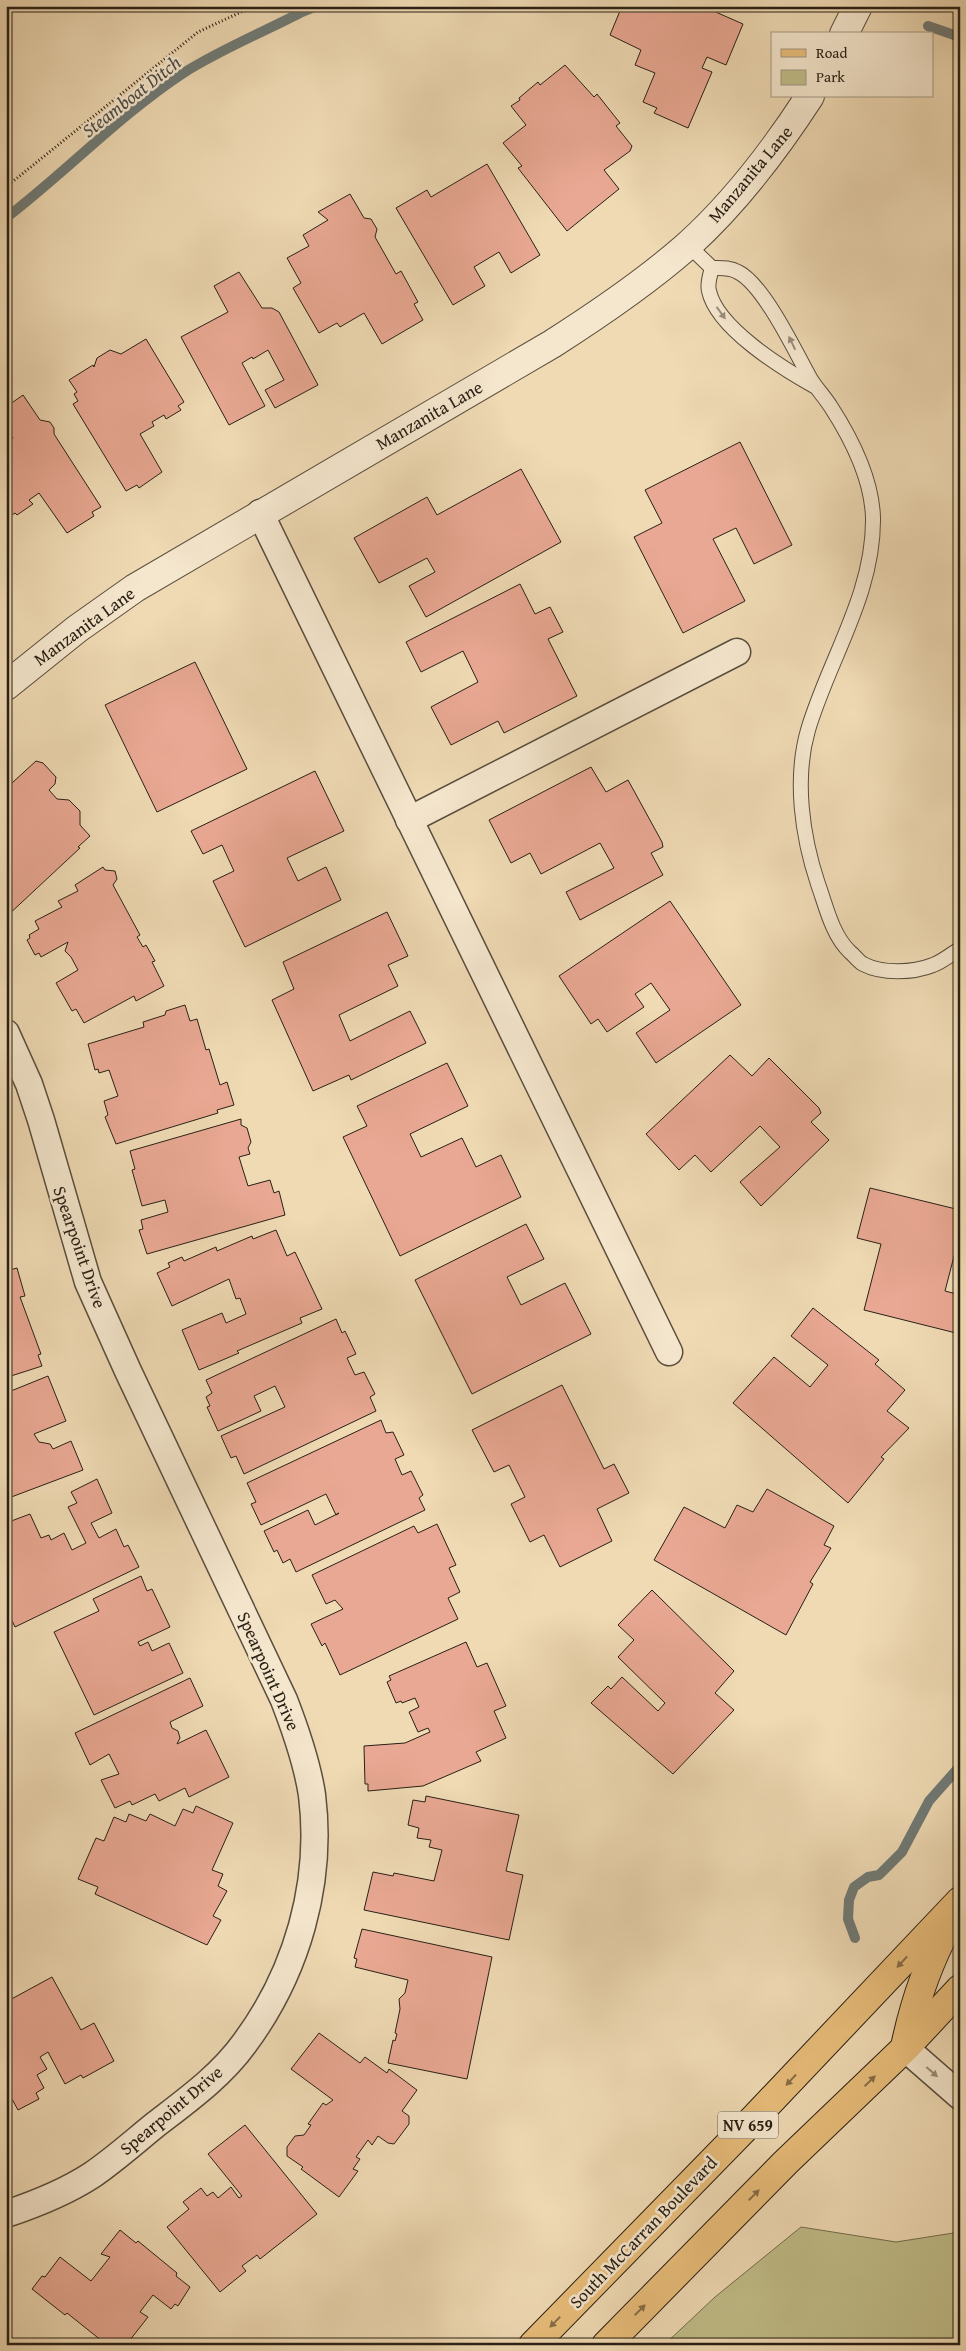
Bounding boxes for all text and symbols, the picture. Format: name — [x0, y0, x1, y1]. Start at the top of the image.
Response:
legend — [771, 32, 934, 98]
text: Road — [816, 42, 847, 63]
water label: Steamboat Ditch — [75, 48, 187, 144]
text: Park — [816, 66, 845, 87]
street label: Manzanita Lane — [701, 120, 799, 228]
one-way arrow — [715, 306, 726, 319]
one-way arrow — [788, 336, 796, 350]
street label: Manzanita Lane — [370, 373, 488, 457]
street label: Manzanita Lane — [28, 580, 140, 672]
street label: Spearpoint Drive — [46, 1182, 114, 1312]
street label: Spearpoint Drive — [231, 1607, 307, 1735]
one-way arrow — [896, 1956, 908, 1968]
street label: Spearpoint Drive — [113, 2059, 229, 2161]
one-way arrow — [926, 2066, 939, 2077]
one-way arrow — [785, 2074, 797, 2086]
one-way arrow — [864, 2075, 876, 2087]
road number: NV 659 — [718, 2112, 778, 2138]
street label: South McCarran Boulevard — [563, 2149, 723, 2314]
one-way arrow — [748, 2189, 760, 2201]
one-way arrow — [634, 2304, 646, 2316]
one-way arrow — [549, 2316, 561, 2328]

